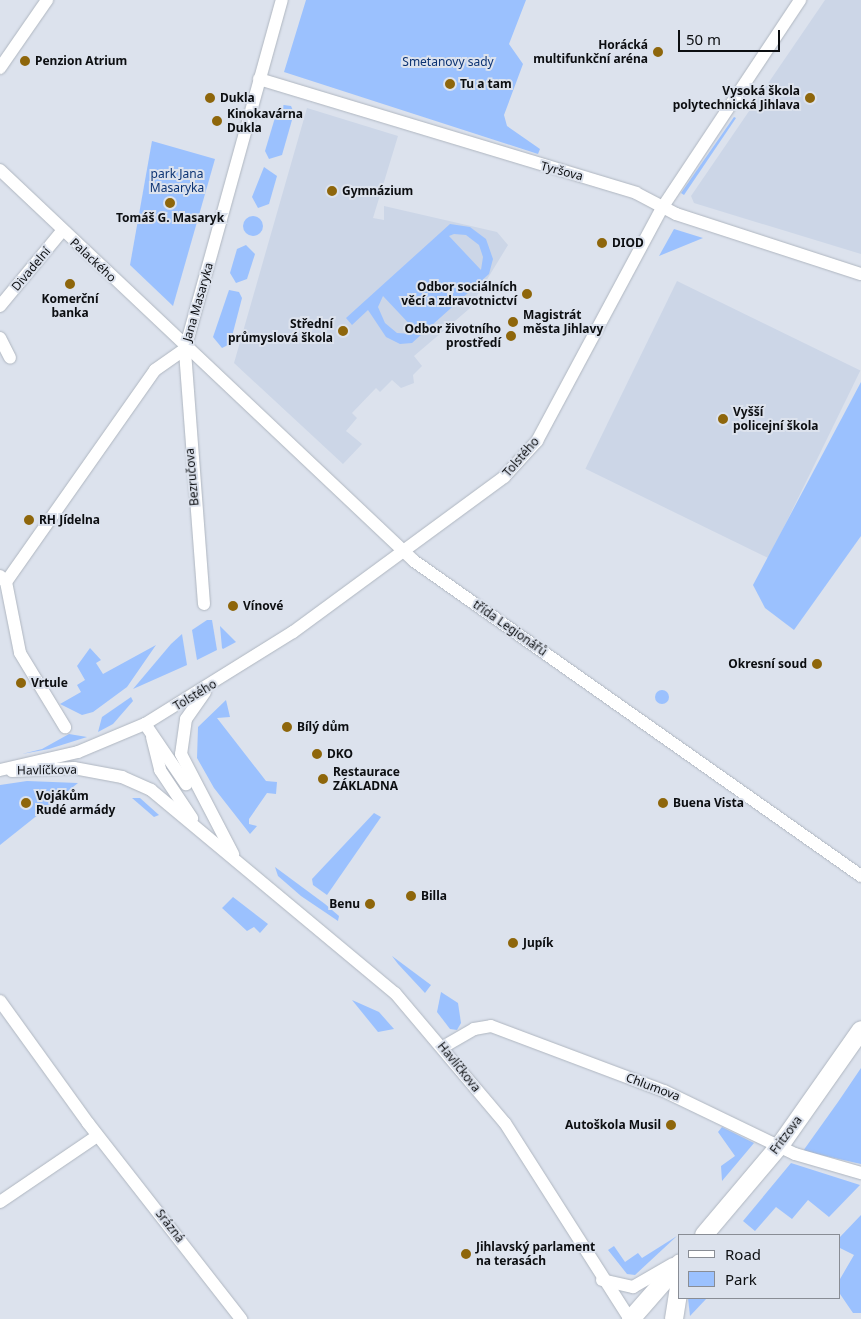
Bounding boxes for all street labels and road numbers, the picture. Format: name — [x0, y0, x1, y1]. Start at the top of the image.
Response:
street label: Tyršova — [539, 158, 585, 184]
street label: Palackého — [67, 235, 119, 285]
street label: Divadelní — [9, 244, 53, 294]
street label: Jana Masaryka — [180, 261, 216, 343]
street label: Tolstého — [500, 434, 542, 480]
street label: Bezručova — [182, 447, 202, 507]
street label: třída Legionářů — [470, 597, 550, 659]
street label: Tolstého — [171, 677, 219, 713]
street label: Havlíčkova — [17, 762, 77, 778]
street label: Havlíčkova — [435, 1039, 483, 1095]
street label: Chlumova — [624, 1070, 682, 1104]
street label: Fritzova — [767, 1113, 805, 1157]
street label: Srázná — [153, 1207, 187, 1245]

